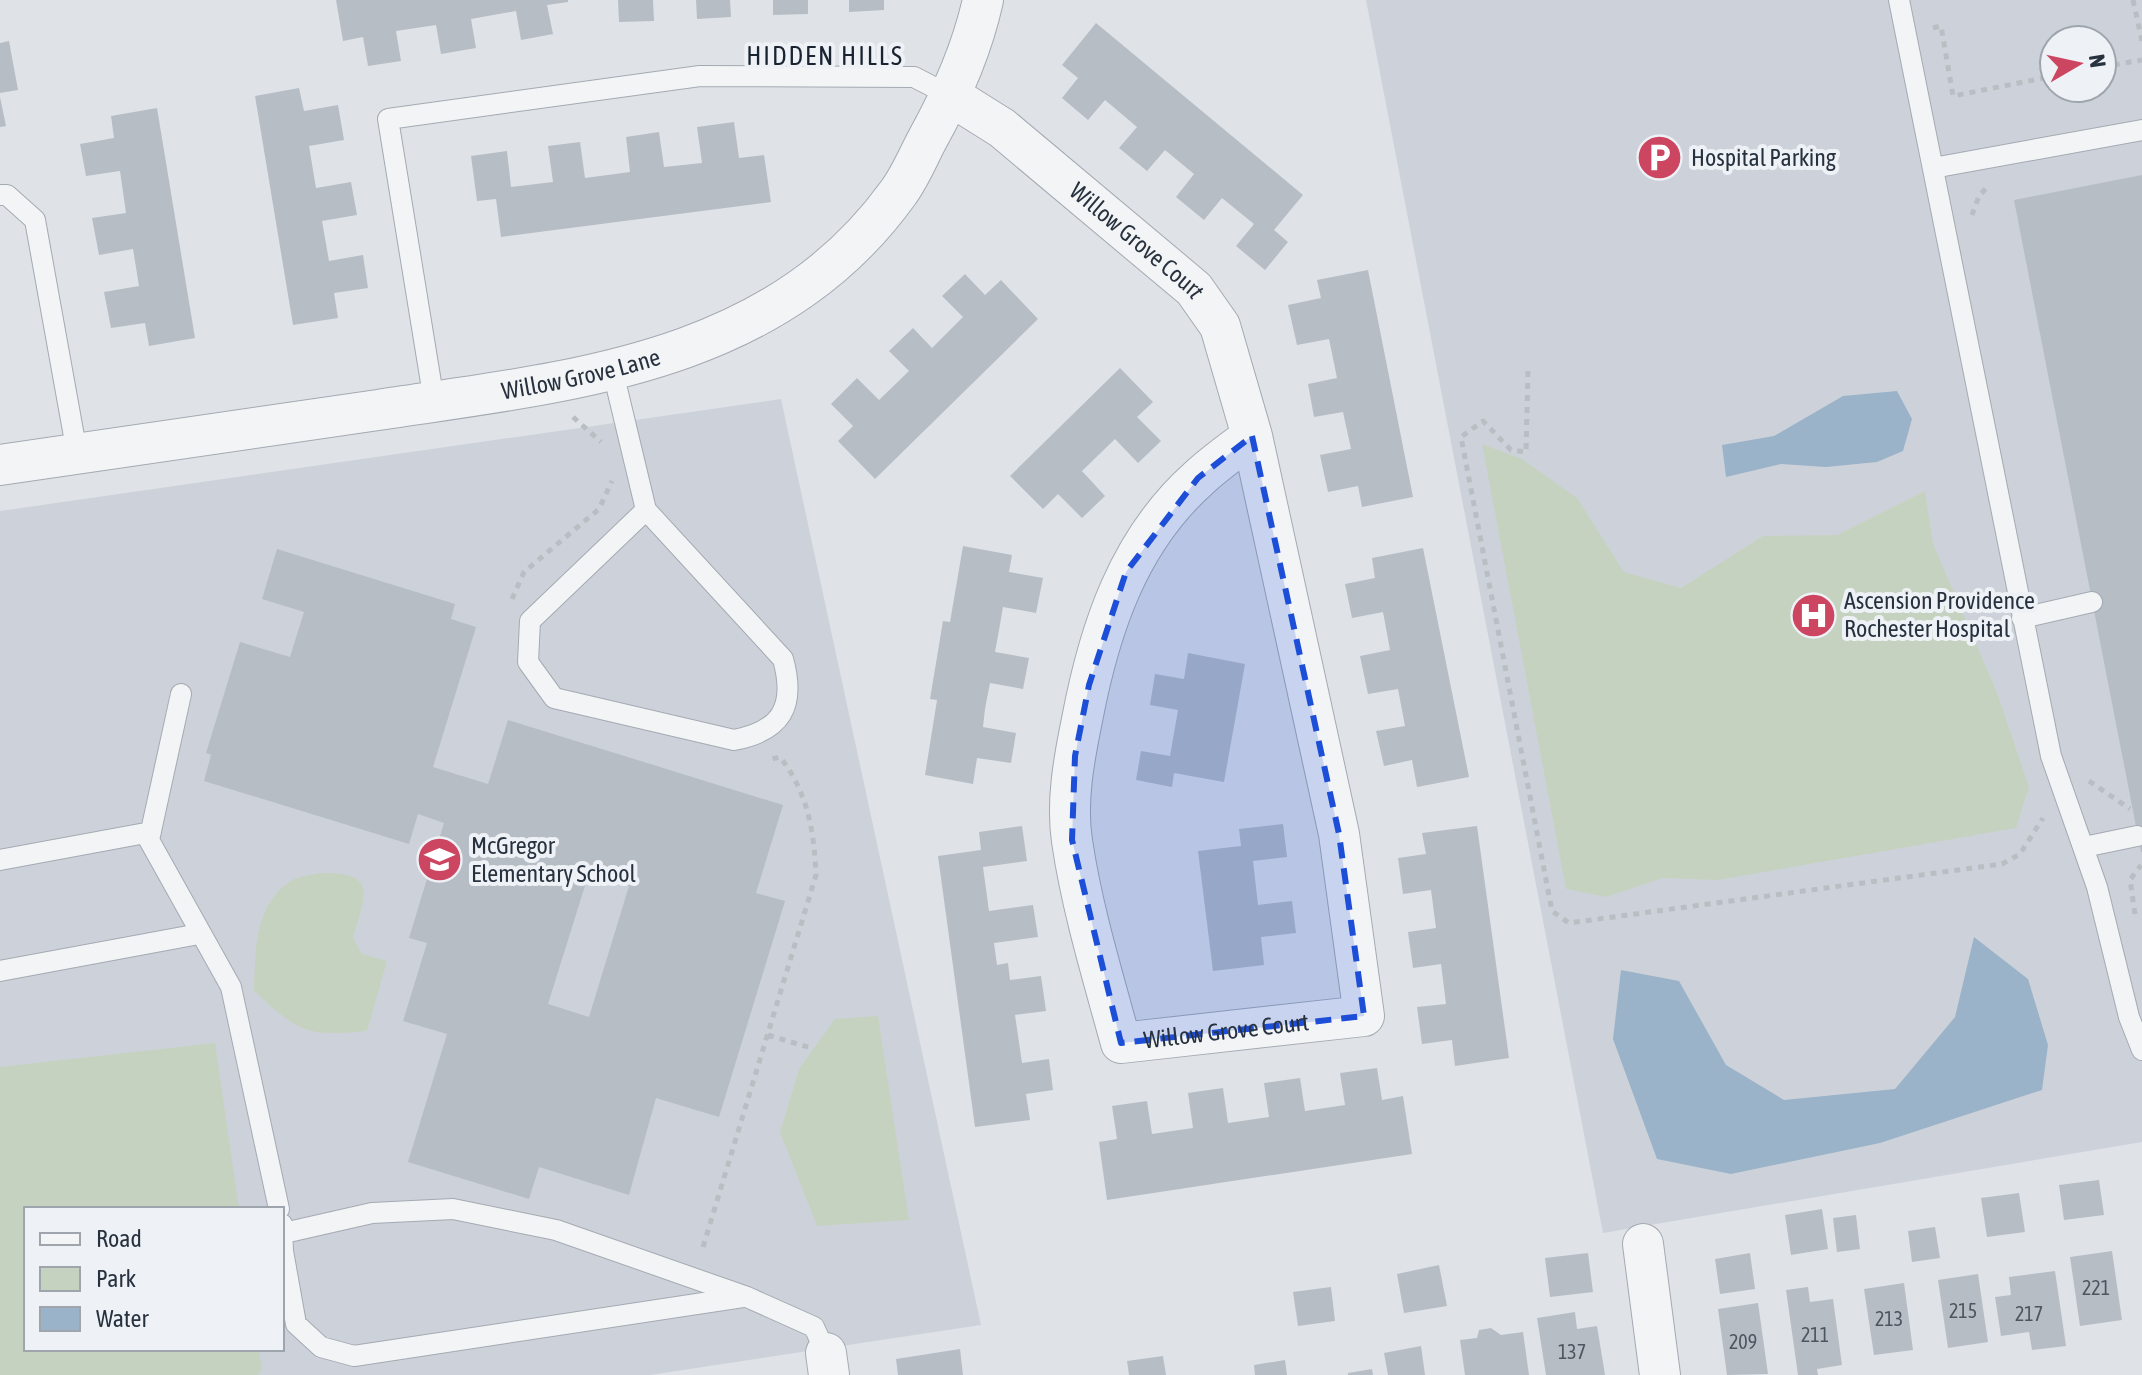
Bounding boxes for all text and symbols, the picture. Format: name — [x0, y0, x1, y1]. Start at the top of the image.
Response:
north arrow — [2038, 24, 2118, 104]
district label: HIDDEN HILLS — [746, 41, 904, 71]
text: N — [2084, 52, 2112, 69]
parking icon: Hospital Parking — [1636, 134, 1684, 182]
place label: Hospital Parking — [1691, 144, 1837, 171]
street label: Willow Grove Court — [1065, 177, 1210, 303]
street label: Willow Grove Lane — [499, 343, 663, 404]
place label: Ascension Providence Rochester Hospital — [1844, 587, 2035, 642]
hospital icon: Ascension Providence Rochester Hospital — [1789, 591, 1837, 639]
place label: McGregor Elementary School — [471, 832, 637, 887]
school or university icon: McGregor Elementary School — [416, 836, 464, 884]
street label: Willow Grove Court — [1142, 1008, 1310, 1053]
legend — [24, 1207, 284, 1351]
text: Road — [96, 1225, 142, 1252]
text: Park — [96, 1265, 137, 1292]
house number: 221 — [2082, 1276, 2110, 1299]
house number: 215 — [1949, 1299, 1977, 1322]
house number: 217 — [2015, 1302, 2043, 1325]
text: Water — [96, 1305, 149, 1332]
house number: 213 — [1875, 1307, 1903, 1330]
house number: 211 — [1801, 1323, 1829, 1346]
house number: 209 — [1729, 1330, 1757, 1353]
house number: 137 — [1558, 1340, 1586, 1363]

